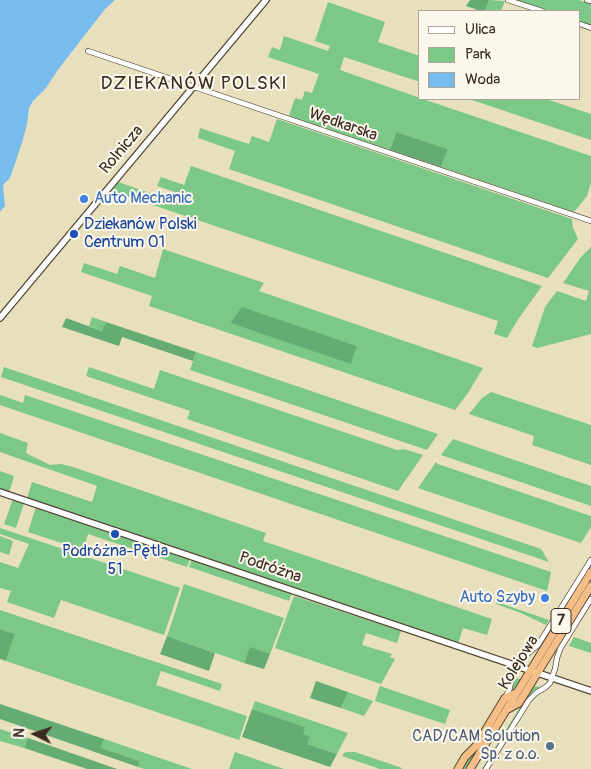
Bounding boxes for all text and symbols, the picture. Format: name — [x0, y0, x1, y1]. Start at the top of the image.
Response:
legend — [418, 10, 581, 100]
text: Ulica — [465, 20, 496, 39]
text: Park — [465, 45, 491, 64]
text: Woda — [465, 70, 500, 89]
district label: DZIEKANÓW POLSKI — [98, 73, 290, 95]
street label: Wędkarska — [306, 104, 380, 146]
street label: Rolnicza — [96, 122, 148, 178]
place label: Auto Mechanic — [94, 189, 192, 209]
marker: Auto Mechanic — [78, 193, 90, 205]
place label: Dziekanów Polski Centrum 01 — [84, 215, 197, 253]
marker: Dziekanów Polski Centrum 01 — [68, 228, 80, 240]
marker: Podróżna-Pętla 51 — [109, 528, 121, 540]
place label: Podróżna-Pętla 51 — [62, 542, 168, 580]
street label: Podróżna — [236, 548, 304, 588]
place label: Auto Szyby — [460, 588, 535, 608]
marker: Auto Szyby — [539, 592, 551, 604]
road number: 7 — [551, 608, 571, 634]
street label: Kolejowa — [495, 632, 543, 694]
north arrow — [10, 709, 60, 759]
place label: CAD/CAM Solution Sp. z o.o. — [412, 727, 540, 765]
text: N — [11, 728, 28, 738]
marker: CAD/CAM Solution Sp. z o.o. — [544, 740, 556, 752]

